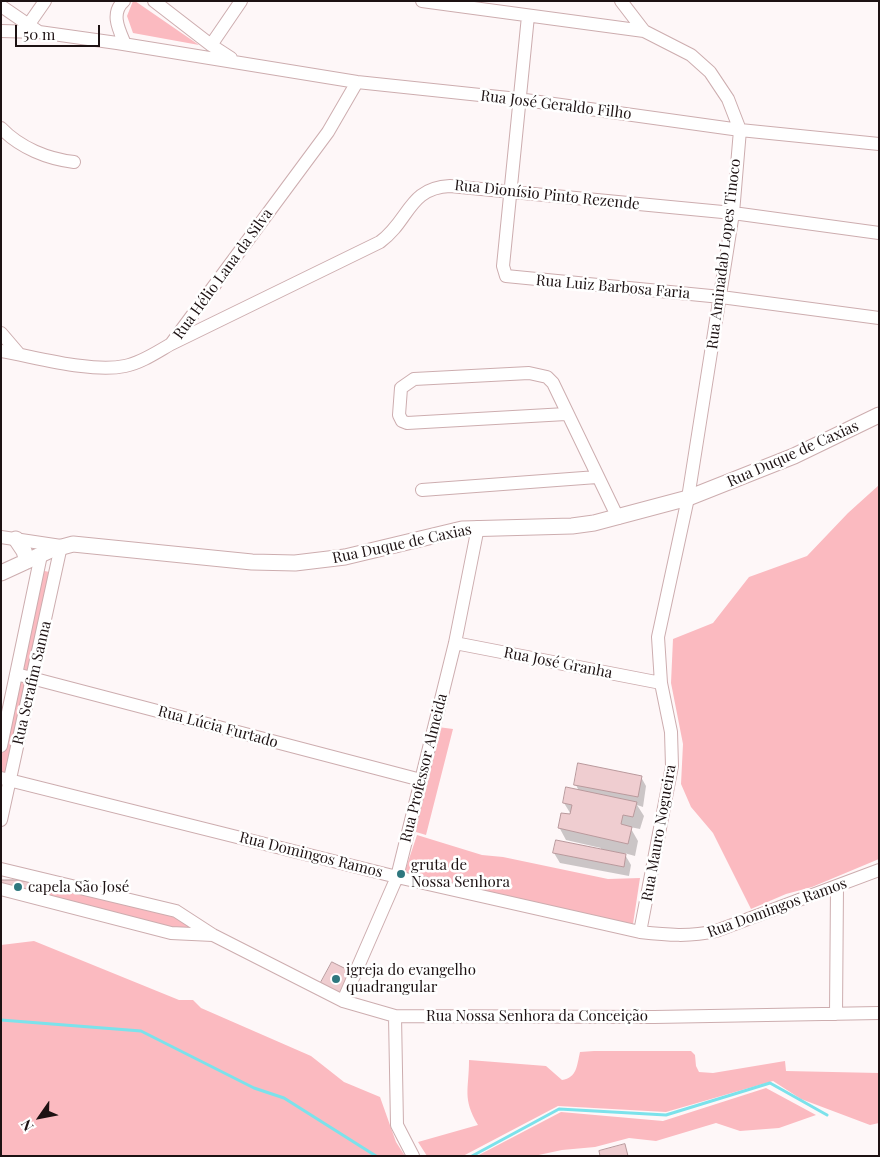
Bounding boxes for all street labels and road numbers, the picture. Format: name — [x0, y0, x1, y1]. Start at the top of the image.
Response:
street label: Rua José Geraldo Filho — [480, 87, 632, 123]
street label: Rua Aminadab Lopes Tinoco — [703, 158, 745, 350]
street label: Rua Dionísio Pinto Rezende — [453, 176, 641, 214]
street label: Rua Hélio Lana da Silva — [170, 205, 276, 343]
street label: Rua Luiz Barbosa Faria — [535, 271, 691, 303]
street label: Rua Duque de Caxias — [725, 417, 861, 491]
street label: Rua Duque de Caxias — [331, 520, 473, 568]
street label: Rua Serafim Sanna — [9, 619, 55, 747]
street label: Rua José Granha — [502, 644, 614, 682]
street label: Rua Professor Almeida — [397, 692, 451, 844]
street label: Rua Lúcia Furtado — [156, 702, 280, 752]
street label: Rua Mauro Nogueira — [638, 763, 680, 903]
street label: Rua Domingos Ramos — [237, 828, 385, 882]
street label: Rua Domingos Ramos — [705, 874, 849, 942]
street label: Rua Nossa Senhora da Conceição — [426, 1007, 648, 1025]

